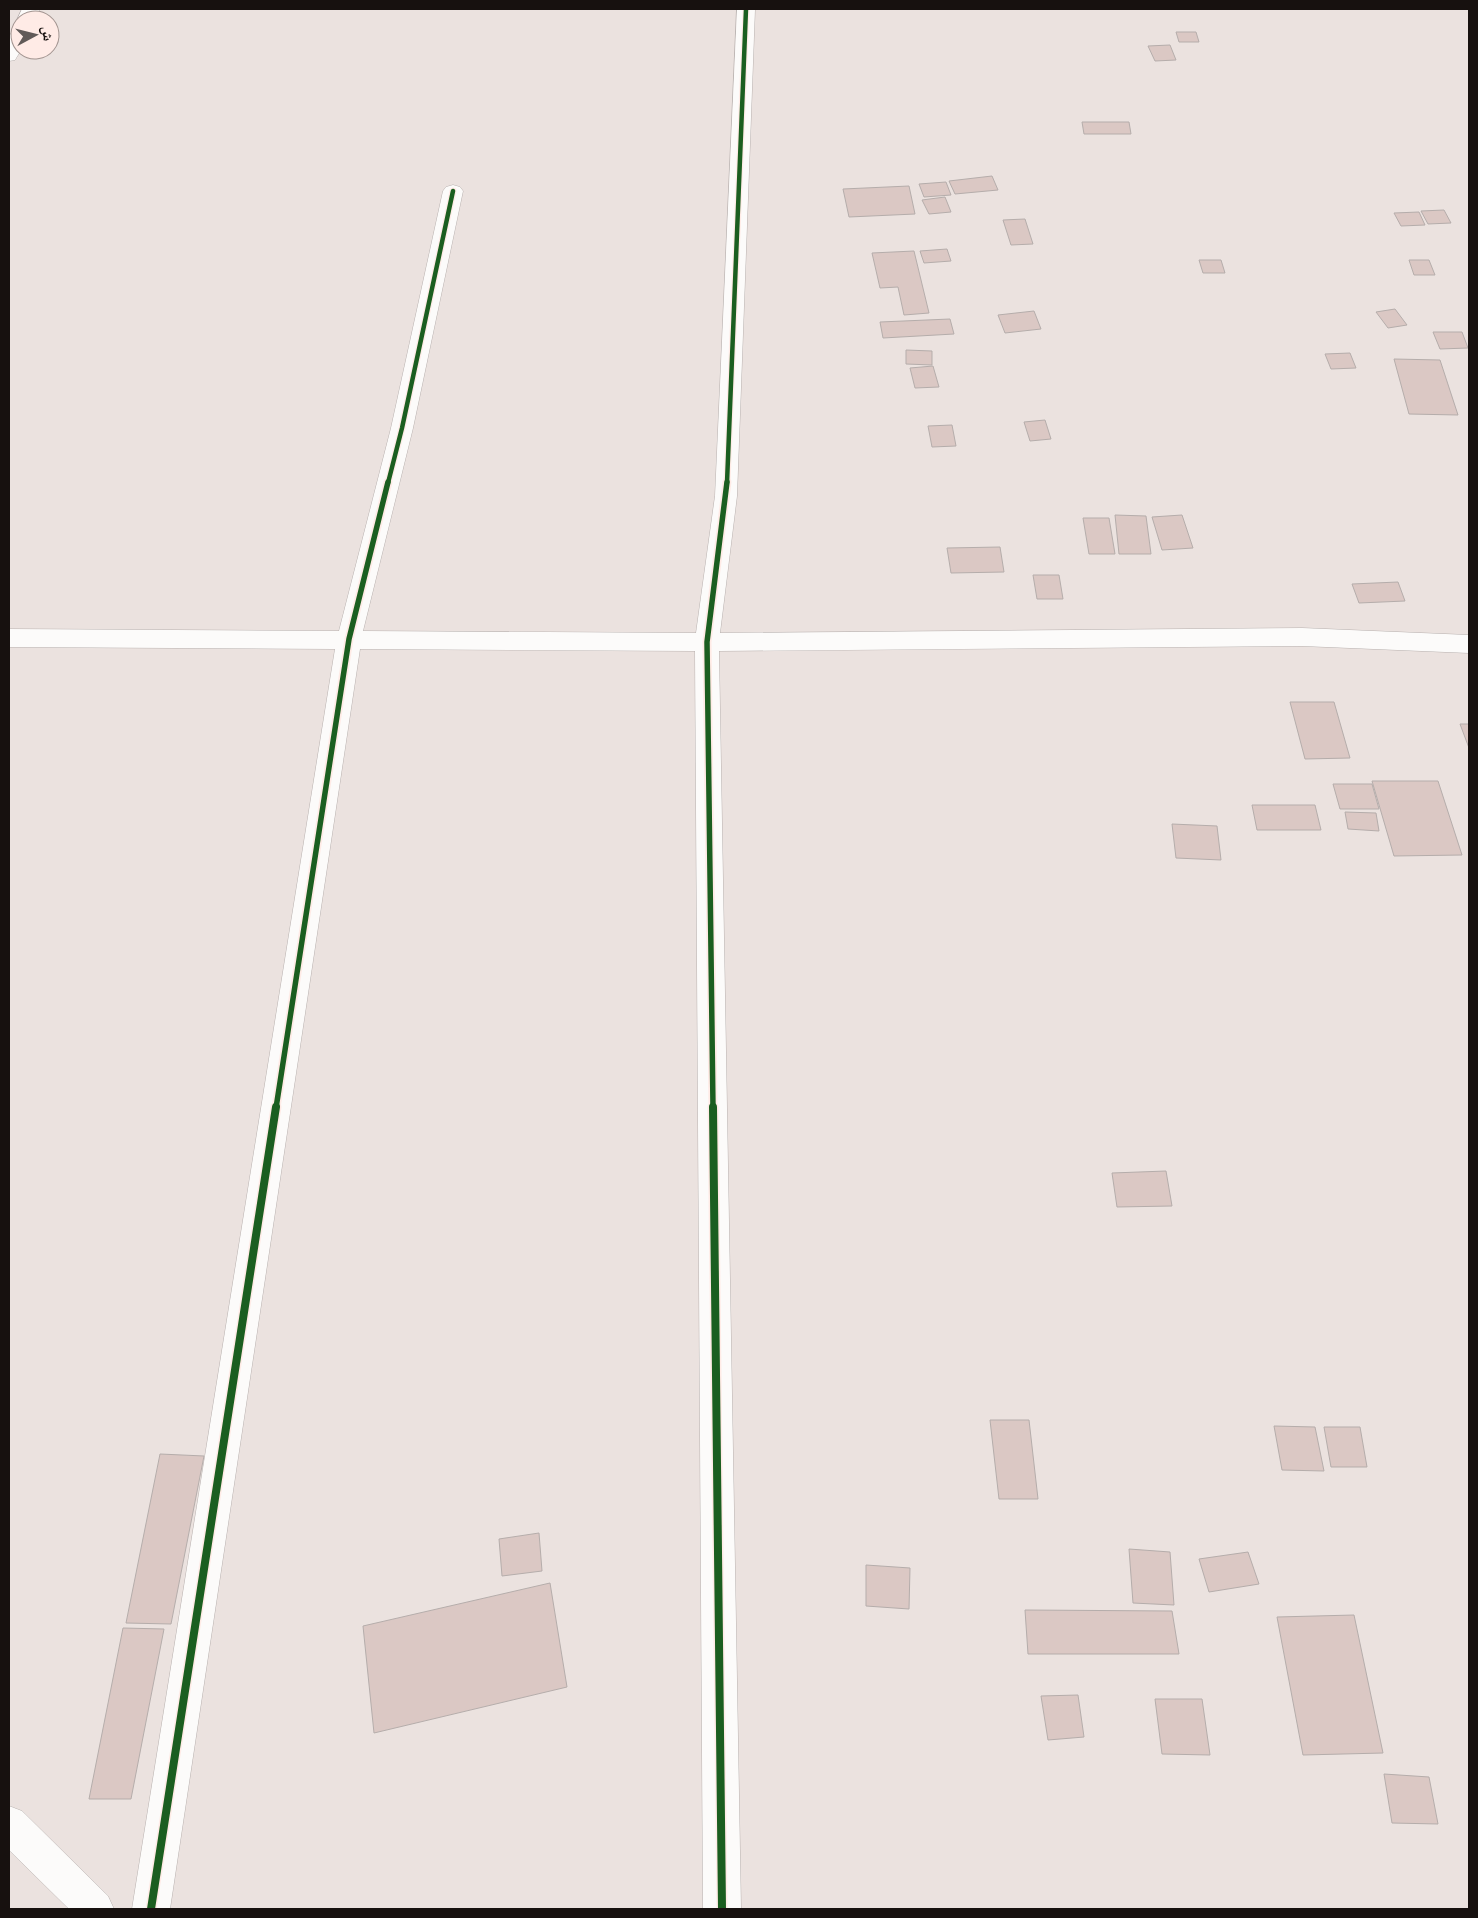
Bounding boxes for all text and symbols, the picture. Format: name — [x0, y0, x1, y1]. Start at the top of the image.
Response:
north arrow — [10, 10, 60, 60]
text: ش — [38, 25, 57, 42]

